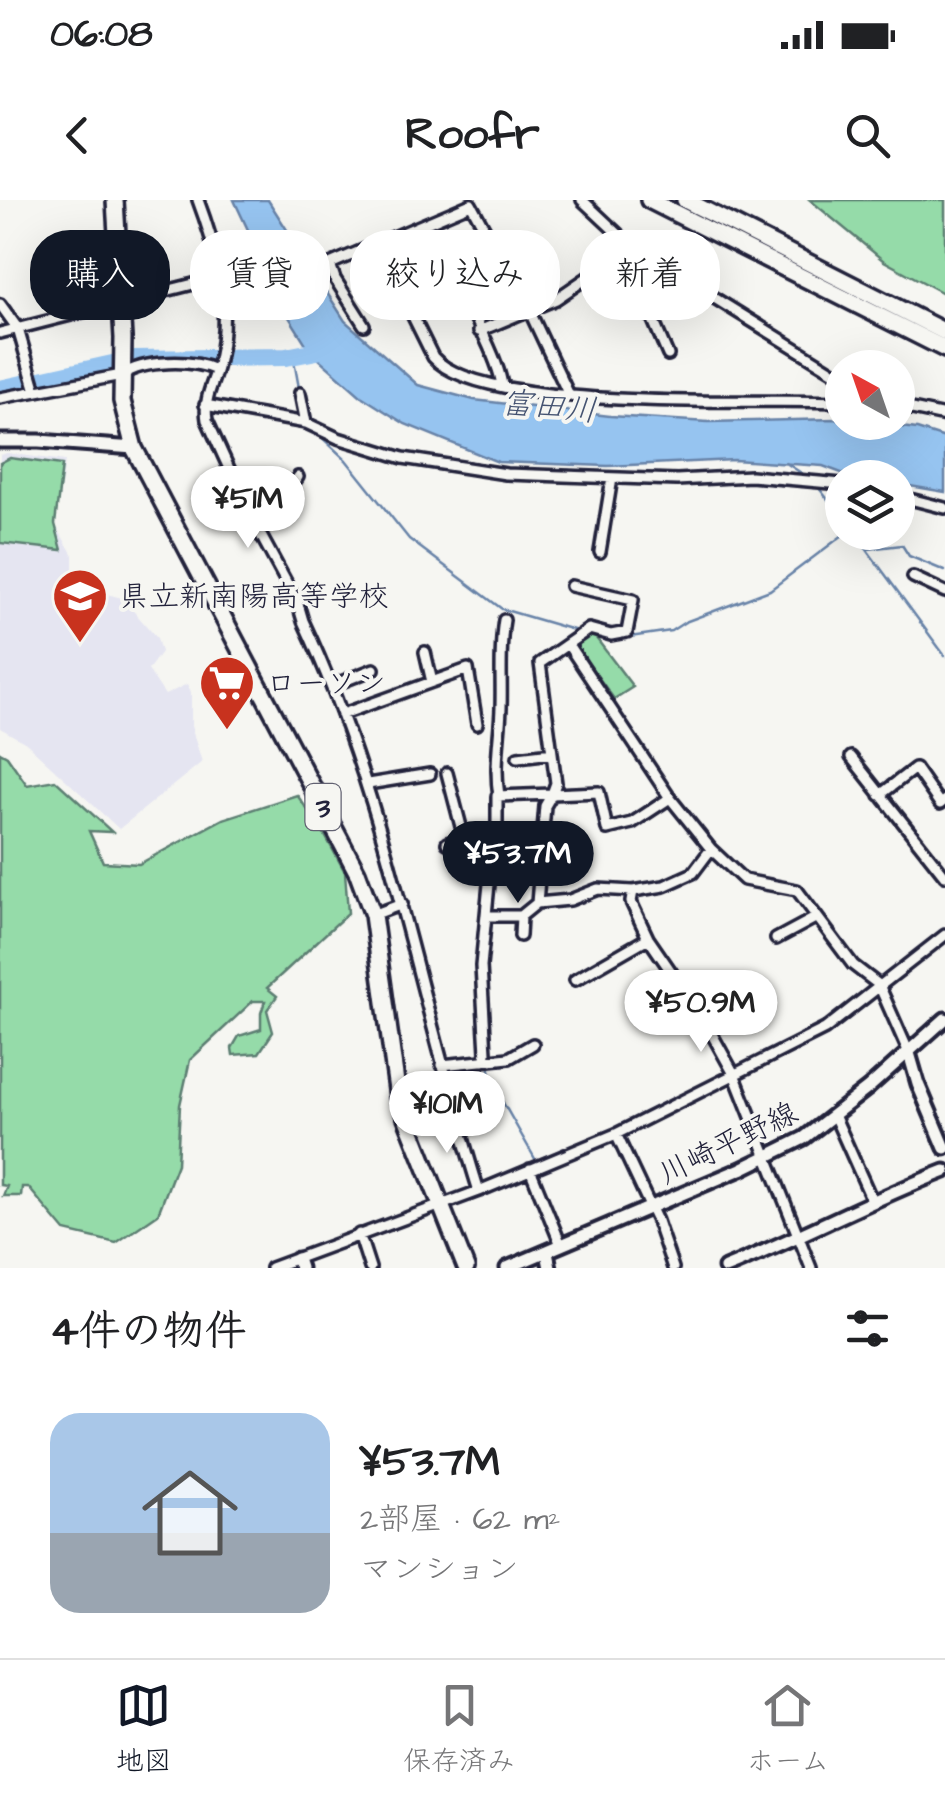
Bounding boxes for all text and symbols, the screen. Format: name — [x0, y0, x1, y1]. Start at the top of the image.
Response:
text: 06:08 — [50, 9, 153, 61]
text: Roofr — [405, 104, 540, 166]
icon: back — [50, 108, 105, 163]
icon: search — [840, 108, 895, 163]
chip: 購入 — [30, 230, 170, 320]
chip: 賃貸 — [190, 230, 330, 320]
chip: 絞り込み — [350, 230, 560, 320]
chip: 新着 — [580, 230, 720, 320]
north arrow — [825, 350, 915, 440]
map controls — [825, 350, 915, 550]
water label: 富田川 — [499, 381, 599, 434]
button: layers — [825, 460, 915, 550]
pin: ¥51M — [189, 466, 307, 551]
text: ¥51M — [213, 476, 283, 521]
school or university icon: 県立新南陽高等学校 — [50, 566, 110, 645]
place label: 県立新南陽高等学校 — [119, 576, 389, 618]
supermarket icon: ローソン — [197, 653, 257, 732]
place label: ローソン — [266, 663, 386, 705]
road number: 3 — [306, 784, 340, 830]
pin: ¥53.7M — [437, 821, 599, 906]
text: ¥53.7M — [465, 831, 571, 876]
pin: ¥50.9M — [620, 970, 782, 1055]
text: ¥50.9M — [646, 980, 756, 1025]
pin: ¥101M — [377, 1071, 517, 1156]
text: ¥101M — [411, 1081, 483, 1126]
street label: 川崎平野線 — [652, 1092, 805, 1196]
icon: filters — [840, 1301, 895, 1356]
text: 4件の物件 — [50, 1303, 247, 1361]
text: ¥53.7M — [360, 1434, 500, 1492]
icon: home — [130, 1453, 250, 1573]
text: 2部屋 · 62 m² — [360, 1497, 561, 1542]
text: マンション — [360, 1547, 519, 1592]
tab: 地図 — [116, 1678, 172, 1781]
tab: 保存済み — [403, 1678, 515, 1781]
tab: ホーム — [746, 1678, 829, 1781]

